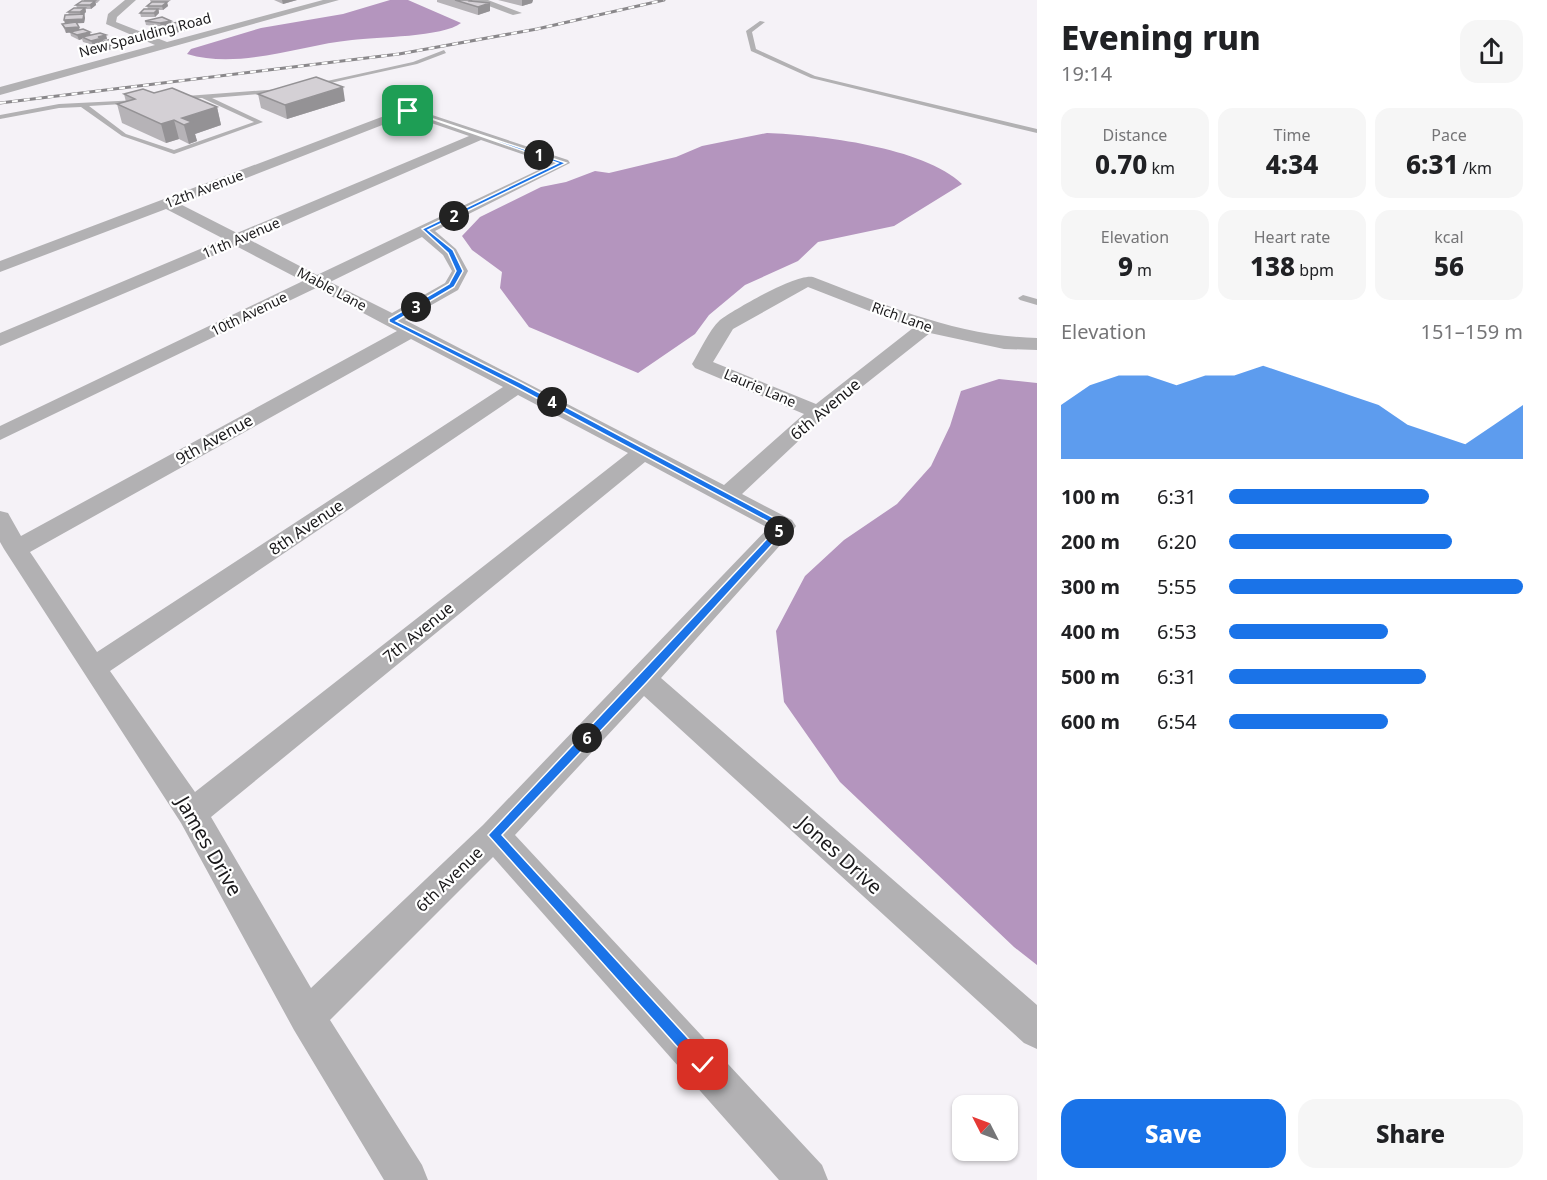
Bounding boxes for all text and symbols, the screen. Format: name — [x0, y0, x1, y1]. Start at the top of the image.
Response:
street label: New Spaulding Road — [77, 8, 213, 61]
text: Evening run — [1061, 15, 1261, 60]
button: share — [1460, 20, 1523, 83]
text: 19:14 — [1061, 60, 1112, 87]
pin — [382, 85, 433, 136]
icon: arrive — [391, 94, 424, 127]
text: Distance — [1103, 124, 1167, 146]
text: Time — [1273, 124, 1311, 146]
text: Pace — [1431, 124, 1467, 146]
pin: 1 — [524, 140, 554, 170]
text: 1 — [534, 144, 544, 166]
text: 0.70 — [1095, 146, 1147, 182]
text: 4:34 — [1266, 146, 1318, 182]
text: 6:31 — [1406, 146, 1458, 182]
text: km — [1147, 157, 1175, 179]
text: /km — [1458, 157, 1492, 179]
street label: 12th Avenue — [162, 165, 246, 212]
pin: 2 — [439, 201, 469, 231]
text: 2 — [449, 205, 459, 227]
street label: 11th Avenue — [199, 213, 283, 262]
text: Elevation — [1101, 226, 1169, 248]
text: Heart rate — [1254, 226, 1330, 248]
text: kcal — [1434, 226, 1464, 248]
text: 9 — [1118, 248, 1133, 284]
text: 138 — [1250, 248, 1295, 284]
text: 56 — [1434, 248, 1464, 284]
text: m — [1133, 259, 1152, 281]
text: bpm — [1295, 259, 1334, 281]
street label: Mable Lane — [294, 262, 370, 315]
street label: 10th Avenue — [208, 287, 290, 340]
pin: 3 — [401, 292, 431, 322]
text: 3 — [411, 296, 421, 318]
street label: Rich Lane — [869, 297, 935, 336]
text: Elevation — [1061, 318, 1146, 345]
text: 151–159 m — [1420, 318, 1523, 345]
street label: Laurie Lane — [721, 364, 799, 411]
street label: 6th Avenue — [785, 373, 865, 445]
pin: 4 — [537, 387, 567, 417]
text: 4 — [547, 391, 557, 413]
street label: 9th Avenue — [171, 409, 257, 469]
text: 100 m — [1061, 483, 1120, 510]
text: 6:31 — [1157, 483, 1197, 510]
street label: 8th Avenue — [265, 494, 347, 560]
pin: 5 — [764, 516, 794, 546]
text: 5 — [774, 520, 784, 542]
text: 200 m — [1061, 528, 1120, 555]
text: 6:20 — [1157, 528, 1197, 555]
text: 300 m — [1061, 573, 1120, 600]
text: 5:55 — [1157, 573, 1197, 600]
street label: 7th Avenue — [378, 597, 458, 667]
text: 400 m — [1061, 618, 1120, 645]
text: 6:53 — [1157, 618, 1197, 645]
text: 500 m — [1061, 663, 1120, 690]
text: 6:31 — [1157, 663, 1197, 690]
text: 600 m — [1061, 708, 1120, 735]
text: 6:54 — [1157, 708, 1197, 735]
pin: 6 — [572, 723, 602, 753]
text: 6 — [582, 727, 592, 749]
street label: James Drive — [169, 789, 249, 901]
street label: Jones Drive — [791, 808, 889, 900]
street label: 6th Avenue — [411, 842, 487, 916]
pin — [677, 1039, 728, 1090]
icon: check — [686, 1048, 719, 1081]
north arrow — [952, 1095, 1018, 1161]
map controls — [952, 1095, 1018, 1161]
button: Save — [1061, 1099, 1286, 1168]
button: Share — [1298, 1099, 1523, 1168]

